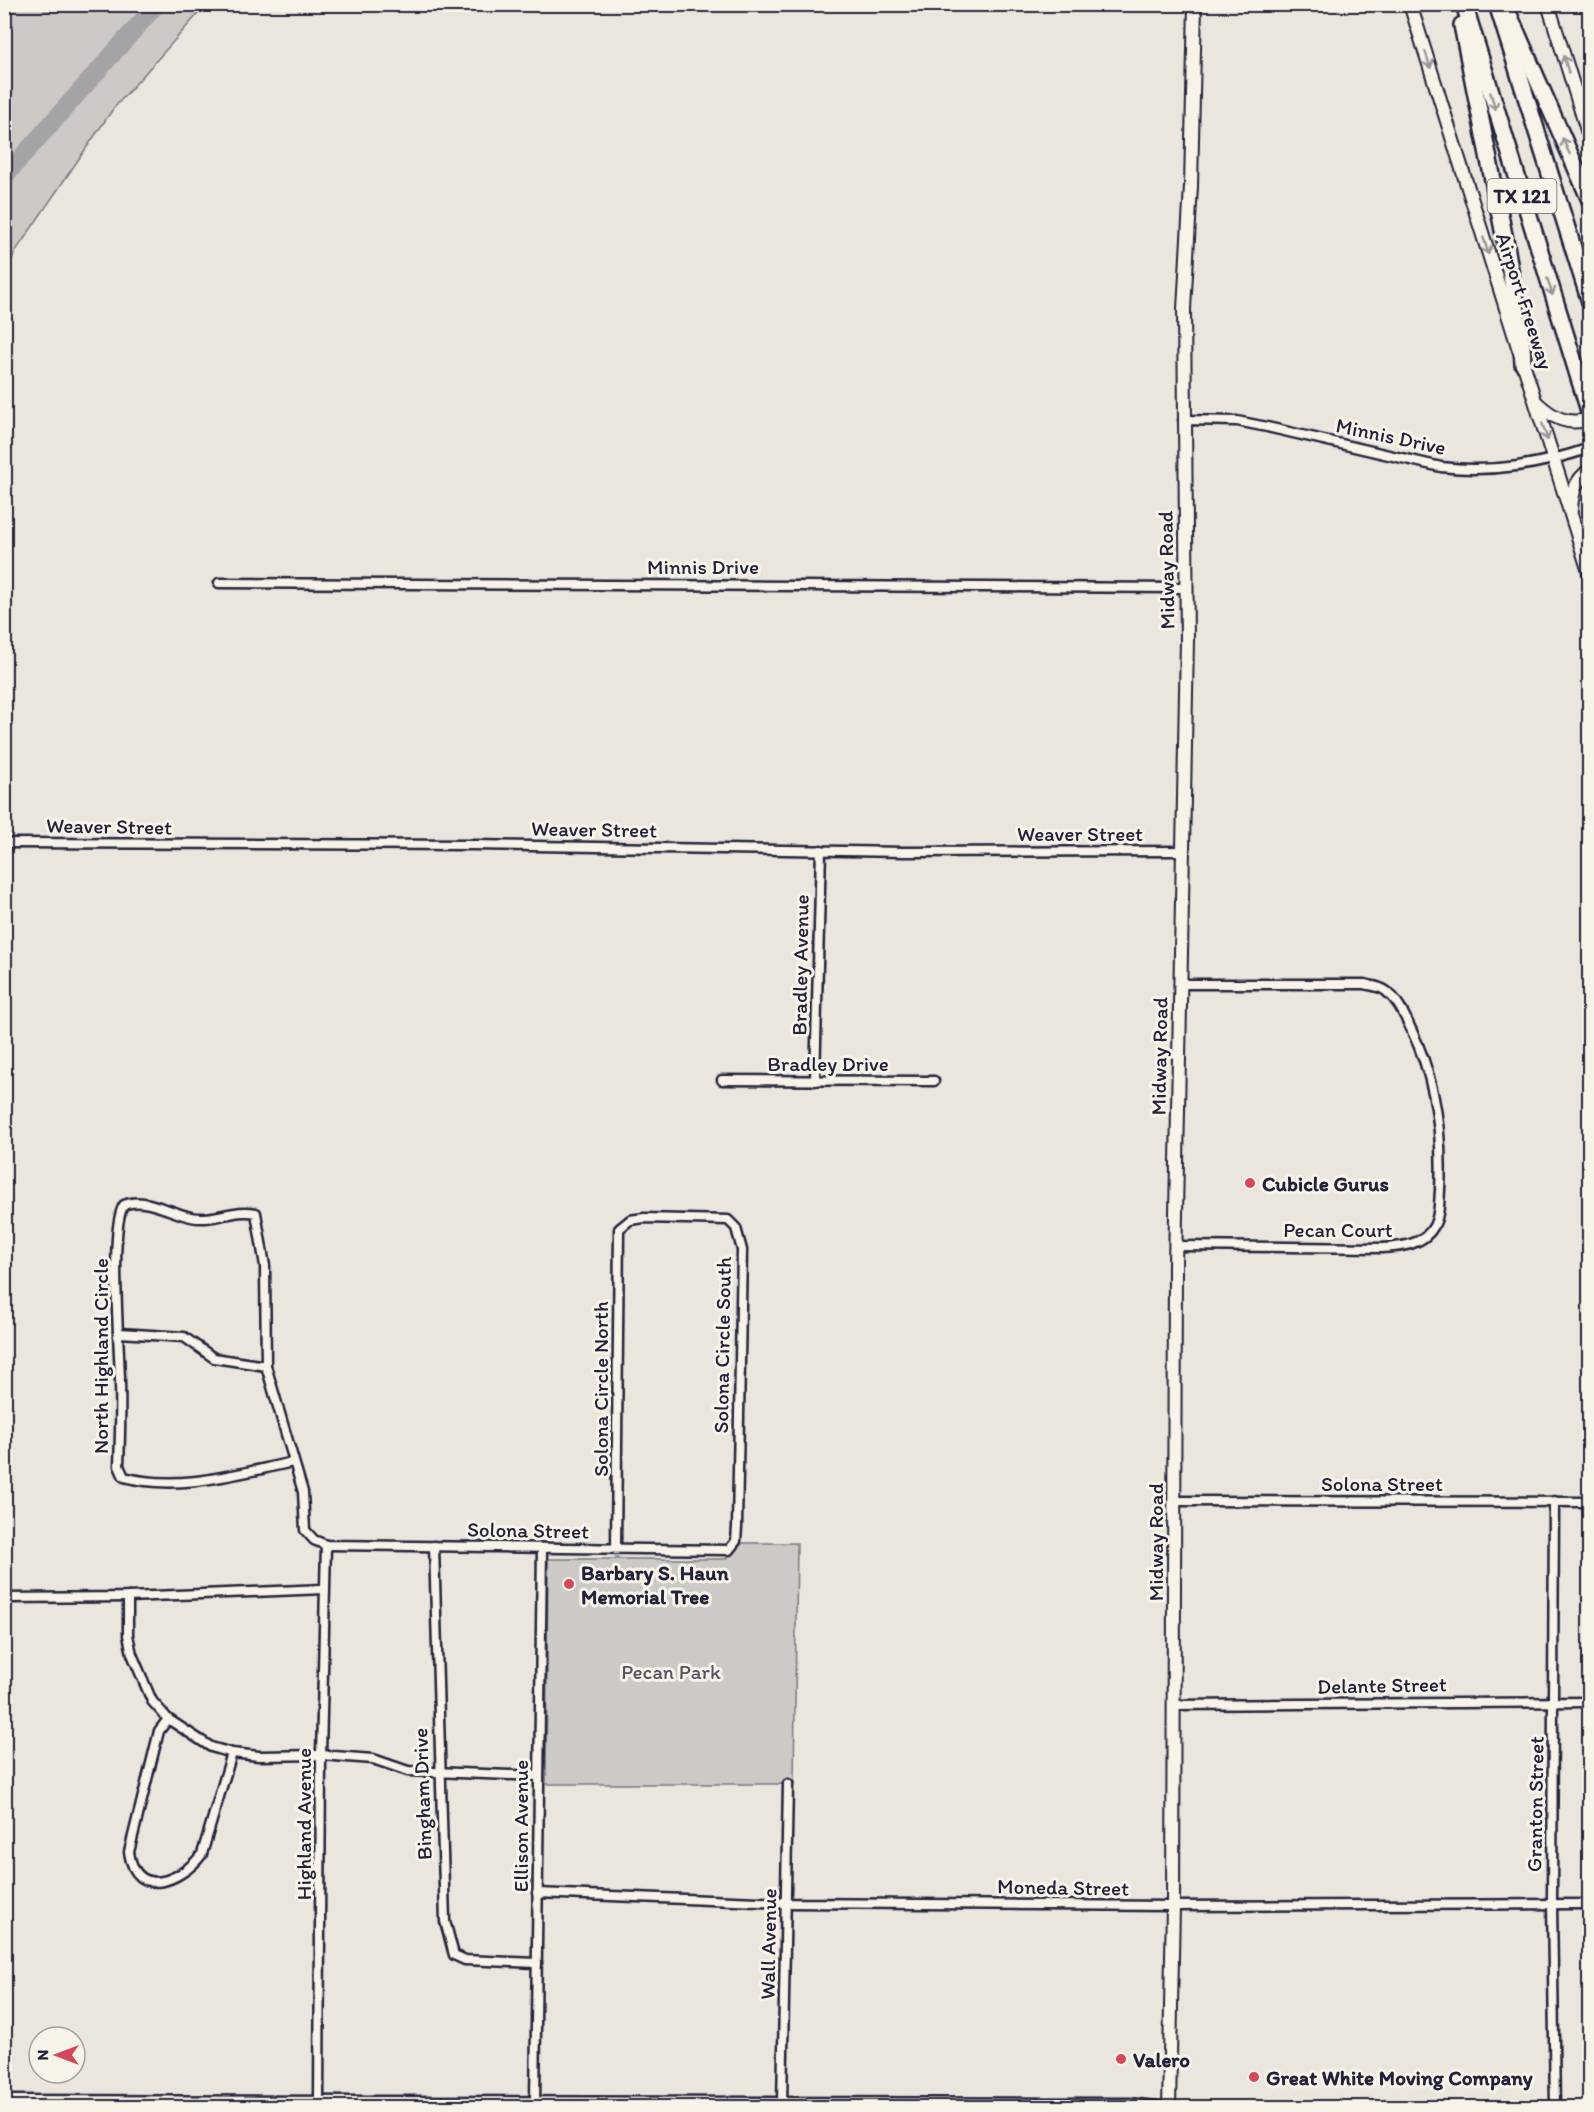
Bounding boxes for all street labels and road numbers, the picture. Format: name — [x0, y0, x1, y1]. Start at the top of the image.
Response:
road number: TX 121 — [1488, 179, 1556, 213]
street label: Airport Freeway — [1491, 229, 1559, 373]
street label: Minnis Drive — [1334, 412, 1448, 460]
street label: Midway Road — [1152, 510, 1180, 630]
street label: Minnis Drive — [647, 554, 759, 579]
street label: Weaver Street — [46, 812, 172, 840]
street label: Weaver Street — [531, 815, 657, 843]
street label: Weaver Street — [1017, 821, 1143, 846]
street label: Bradley Avenue — [786, 894, 814, 1036]
street label: Midway Road — [1145, 996, 1173, 1116]
street label: Bradley Drive — [767, 1051, 889, 1076]
street label: Pecan Court — [1283, 1217, 1393, 1242]
street label: Solona Circle South — [708, 1256, 736, 1434]
street label: North Highland Circle — [88, 1258, 113, 1454]
street label: Solona Circle North — [588, 1301, 613, 1477]
street label: Solona Street — [1321, 1471, 1443, 1496]
street label: Midway Road — [1143, 1482, 1168, 1601]
street label: Solona Street — [467, 1516, 589, 1544]
street label: Delante Street — [1317, 1671, 1447, 1699]
street label: Bingham Drive — [407, 1727, 437, 1861]
street label: Granton Street — [1521, 1736, 1549, 1872]
street label: Highland Avenue — [291, 1748, 316, 1900]
street label: Ellison Avenue — [508, 1760, 533, 1892]
street label: Moneda Street — [997, 1873, 1129, 1901]
street label: Wall Avenue — [755, 1888, 781, 2000]

